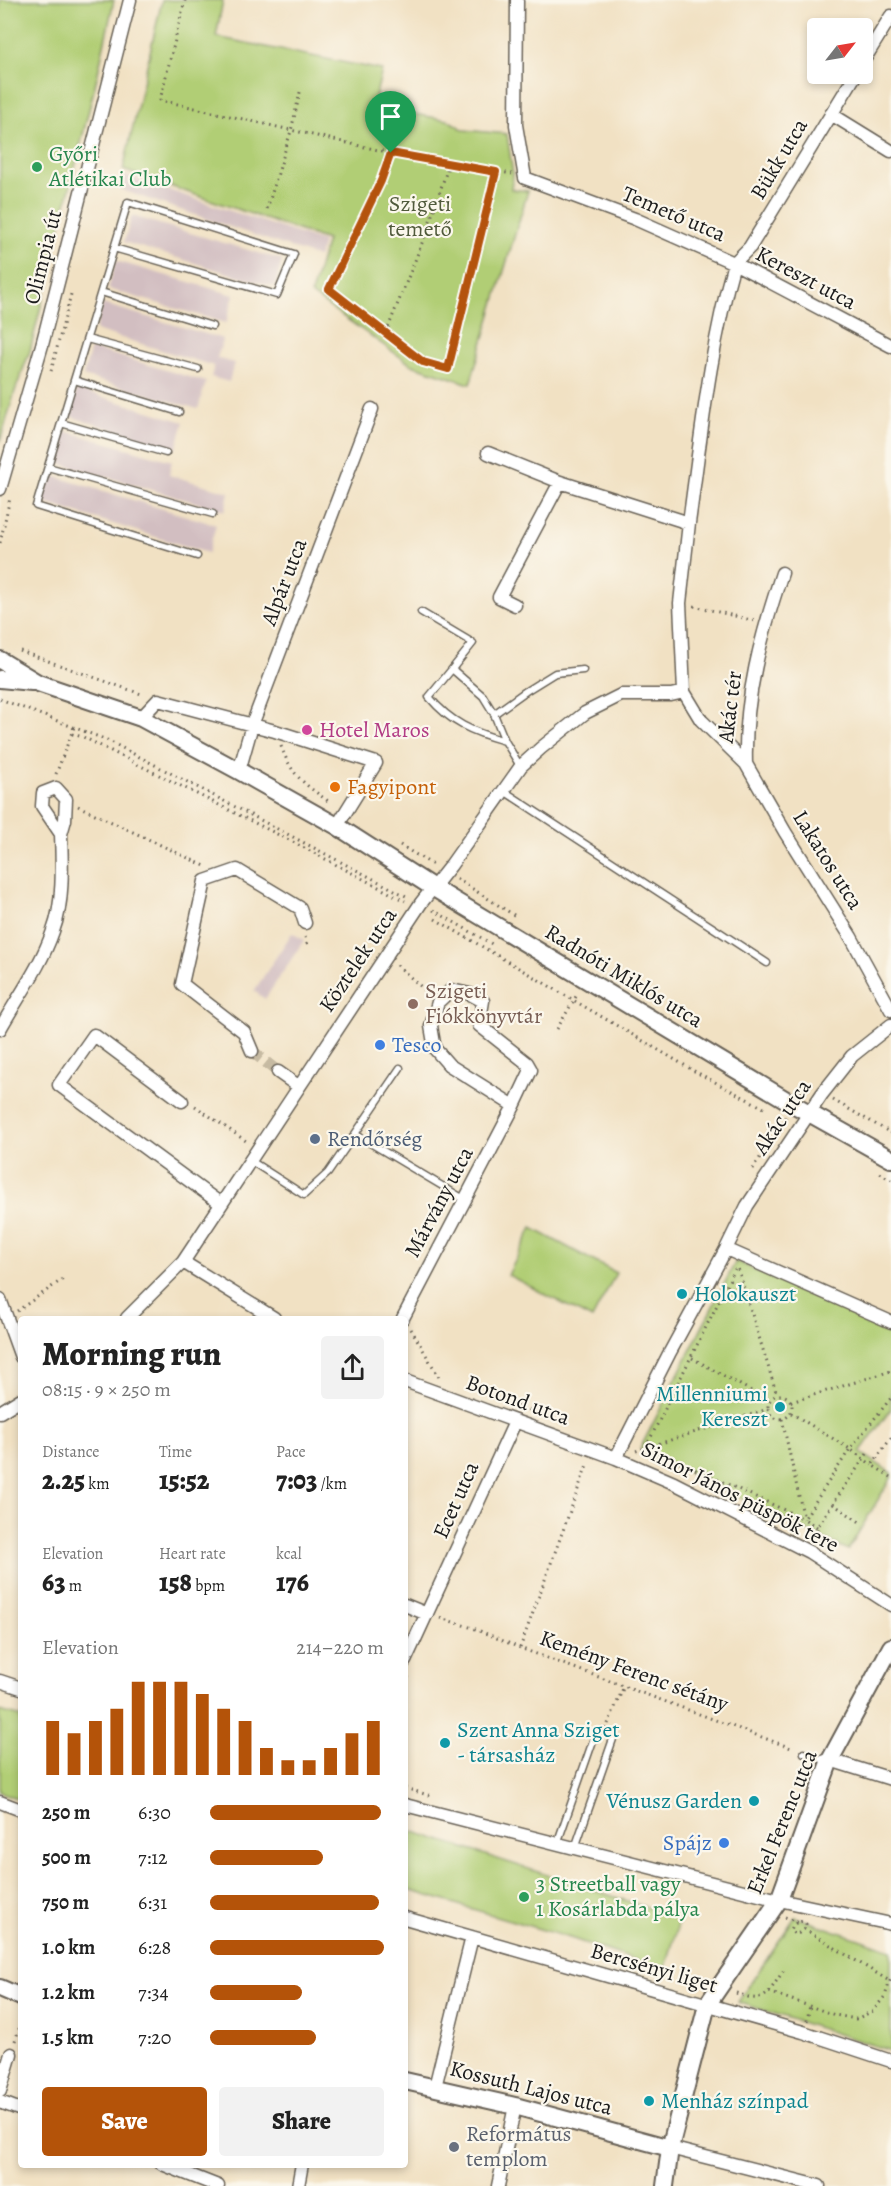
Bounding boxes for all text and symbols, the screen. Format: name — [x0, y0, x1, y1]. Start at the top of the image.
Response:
north arrow — [807, 18, 873, 84]
map controls — [807, 18, 873, 84]
pin — [365, 91, 416, 153]
icon: arrive — [374, 100, 407, 133]
street label: Bükk utca — [743, 112, 815, 205]
place label: Győri Atlétikai Club — [48, 139, 171, 194]
marker: Győri Atlétikai Club — [30, 160, 44, 174]
street label: Temető utca — [618, 179, 731, 250]
park label: Szigeti temető — [388, 189, 452, 244]
street label: Olimpia út — [17, 206, 69, 308]
street label: Kereszt utca — [750, 239, 862, 317]
street label: Alpár utca — [253, 533, 315, 631]
street label: Akác tér — [711, 669, 749, 746]
place label: Hotel Maros — [319, 715, 430, 745]
marker: Hotel Maros — [300, 723, 314, 737]
place label: Fagyipont — [347, 772, 437, 802]
marker: Fagyipont — [328, 780, 342, 794]
street label: Lakatos utca — [786, 805, 871, 916]
street label: Köztelek utca — [312, 901, 405, 1018]
street label: Radnóti Miklós utca — [539, 917, 709, 1035]
place label: Szigeti Fiókkönyvtár — [425, 976, 543, 1031]
marker: Szigeti Fiókkönyvtár — [406, 997, 420, 1011]
place label: Tesco — [392, 1030, 441, 1060]
marker: Tesco — [373, 1038, 387, 1052]
street label: Akác utca — [745, 1073, 819, 1162]
place label: Rendőrség — [327, 1124, 422, 1154]
marker: Rendőrség — [308, 1132, 322, 1146]
street label: Márvány utca — [397, 1141, 481, 1263]
place label: Holokauszt — [694, 1279, 796, 1309]
marker: Holokauszt — [675, 1287, 689, 1301]
text: Morning run — [42, 1331, 221, 1376]
button: share — [321, 1336, 384, 1399]
street label: Botond utca — [462, 1367, 575, 1433]
text: 08:15 · 9 × 250 m — [42, 1376, 171, 1403]
place label: Millenniumi Kereszt — [656, 1379, 768, 1434]
marker: Millenniumi Kereszt — [773, 1400, 787, 1414]
street label: Simor János püspök tere — [636, 1434, 844, 1560]
text: Distance — [42, 1441, 99, 1463]
text: Time — [159, 1441, 192, 1463]
text: Pace — [276, 1441, 306, 1463]
street label: Ecet utca — [426, 1456, 487, 1543]
text: 2.25 — [42, 1463, 85, 1498]
text: 15:52 — [159, 1463, 210, 1498]
text: 7:03 — [276, 1463, 317, 1498]
text: km — [85, 1473, 110, 1495]
text: /km — [317, 1473, 347, 1495]
text: Elevation — [42, 1543, 103, 1565]
text: Heart rate — [159, 1543, 226, 1565]
text: kcal — [276, 1543, 302, 1565]
text: 63 — [42, 1565, 66, 1600]
text: 158 — [159, 1565, 192, 1600]
text: 176 — [276, 1565, 309, 1600]
text: m — [66, 1575, 82, 1597]
text: bpm — [192, 1575, 225, 1597]
street label: Kemény Ferenc sétány — [536, 1623, 733, 1719]
text: Elevation — [42, 1634, 119, 1661]
text: 214–220 m — [296, 1634, 384, 1661]
place label: Szent Anna Sziget - társasház — [457, 1715, 620, 1770]
marker: Szent Anna Sziget - társasház — [438, 1736, 452, 1750]
street label: Erkel Ferenc utca — [739, 1745, 825, 1899]
place label: Vénusz Garden — [605, 1786, 742, 1816]
marker: Vénusz Garden — [747, 1794, 761, 1808]
text: 250 m — [42, 1799, 91, 1826]
text: 6:30 — [138, 1799, 171, 1826]
place label: Spájz — [663, 1828, 712, 1858]
marker: Spájz — [717, 1836, 731, 1850]
text: 500 m — [42, 1844, 91, 1871]
text: 7:12 — [138, 1844, 168, 1871]
place label: 3 Streetball vagy 1 Kosárlabda pálya — [536, 1869, 700, 1924]
text: 750 m — [42, 1889, 89, 1916]
text: 6:31 — [138, 1889, 167, 1916]
marker: 3 Streetball vagy 1 Kosárlabda pálya — [517, 1890, 531, 1904]
text: 1.0 km — [42, 1934, 95, 1961]
text: 6:28 — [138, 1934, 171, 1961]
street label: Bercsényi liget — [587, 1936, 721, 2000]
text: 1.2 km — [42, 1979, 95, 2006]
text: 7:34 — [138, 1979, 169, 2006]
text: 1.5 km — [42, 2024, 94, 2051]
text: 7:20 — [138, 2024, 171, 2051]
street label: Kossuth Lajos utca — [447, 2053, 616, 2123]
place label: Menház színpad — [661, 2086, 809, 2116]
button: Save — [42, 2087, 207, 2156]
button: Share — [219, 2087, 384, 2156]
marker: Menház színpad — [642, 2094, 656, 2108]
place label: Református templom — [466, 2119, 571, 2174]
marker: Református templom — [447, 2140, 461, 2154]

